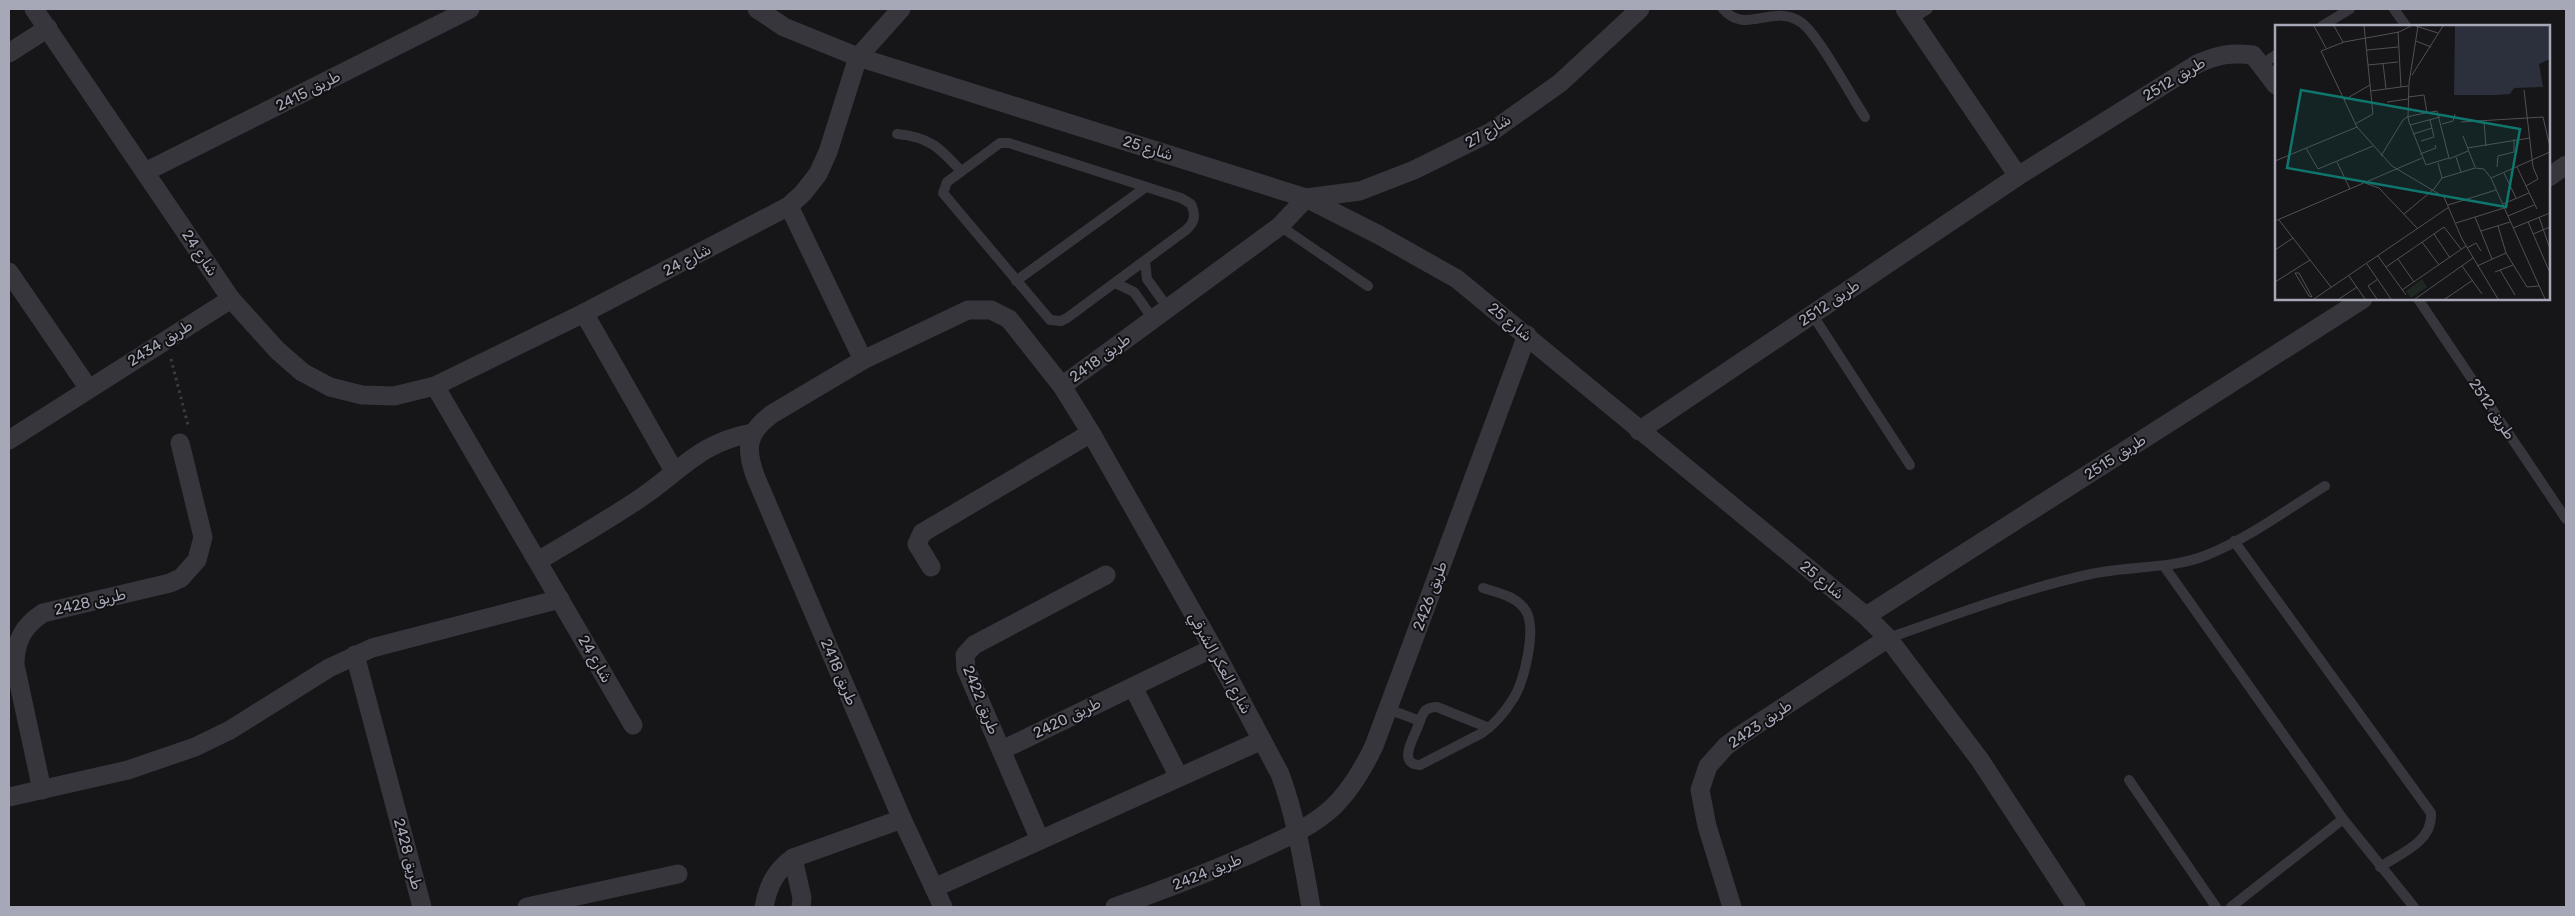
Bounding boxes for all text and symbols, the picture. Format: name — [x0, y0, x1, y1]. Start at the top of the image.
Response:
inset map — [2275, 25, 2550, 300]
street label: طريق 2512 — [2140, 53, 2208, 105]
street label: طريق 2415 — [273, 67, 343, 115]
street label: شارع 27 — [1462, 110, 1515, 153]
street label: شارع 25 — [1120, 132, 1175, 166]
street label: شارع 24 — [176, 227, 222, 281]
street label: شارع 24 — [660, 240, 715, 282]
street label: طريق 2512 — [1795, 276, 1863, 330]
street label: شارع 25 — [1483, 299, 1536, 347]
street label: طريق 2434 — [124, 316, 196, 370]
street label: طريق 2418 — [1066, 330, 1134, 386]
street label: طريق 2512 — [2465, 375, 2519, 443]
street label: طريق 2515 — [2081, 430, 2149, 484]
street label: شارع 25 — [1795, 557, 1848, 605]
street label: طريق 2426 — [1409, 559, 1451, 633]
street label: طريق 2428 — [52, 585, 128, 619]
street label: شارع العكر الشرقي — [1182, 609, 1255, 719]
street label: شارع 24 — [573, 632, 616, 687]
street label: طريق 2418 — [817, 636, 861, 708]
street label: طريق 2422 — [959, 663, 1003, 737]
street label: طريق 2420 — [1030, 694, 1104, 742]
street label: طريق 2423 — [1725, 696, 1795, 752]
street label: طريق 2428 — [390, 816, 426, 892]
street label: طريق 2424 — [1170, 850, 1244, 894]

